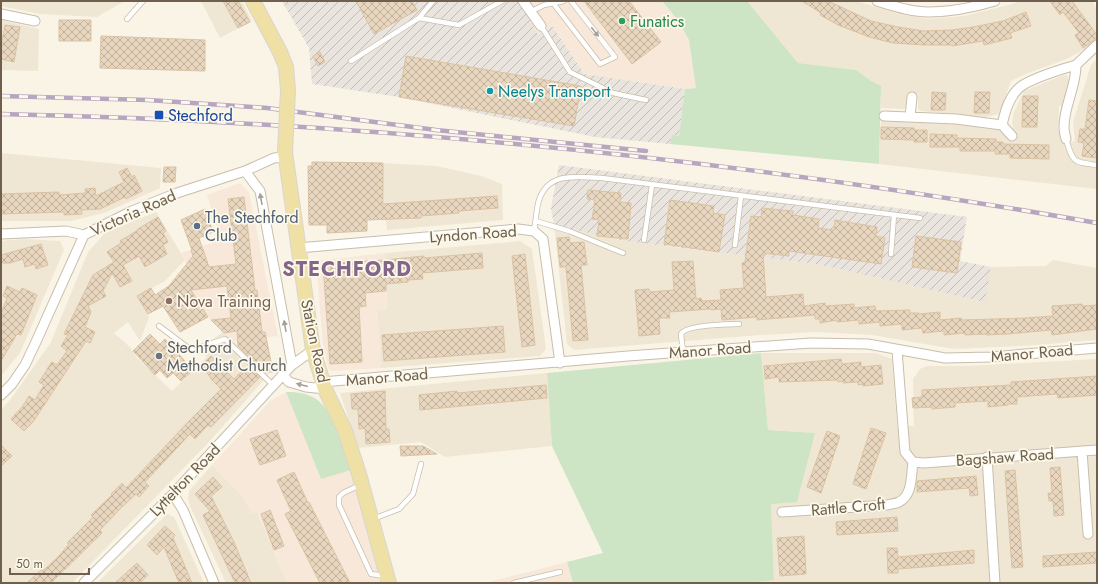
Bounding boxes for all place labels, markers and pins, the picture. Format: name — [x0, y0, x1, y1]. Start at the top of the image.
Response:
place label: Funatics — [630, 10, 684, 33]
marker: Funatics — [617, 16, 627, 26]
place label: Neelys Transport — [498, 80, 610, 103]
marker: Neelys Transport — [485, 86, 495, 96]
place label: Stechford — [168, 104, 233, 127]
marker: Stechford — [153, 109, 165, 121]
place label: The Stechford Club — [205, 206, 299, 247]
marker: The Stechford Club — [192, 221, 202, 231]
place label: Nova Training — [177, 290, 271, 313]
marker: Nova Training — [164, 296, 174, 306]
place label: Stechford Methodist Church — [167, 336, 287, 377]
marker: Stechford Methodist Church — [154, 351, 164, 361]

